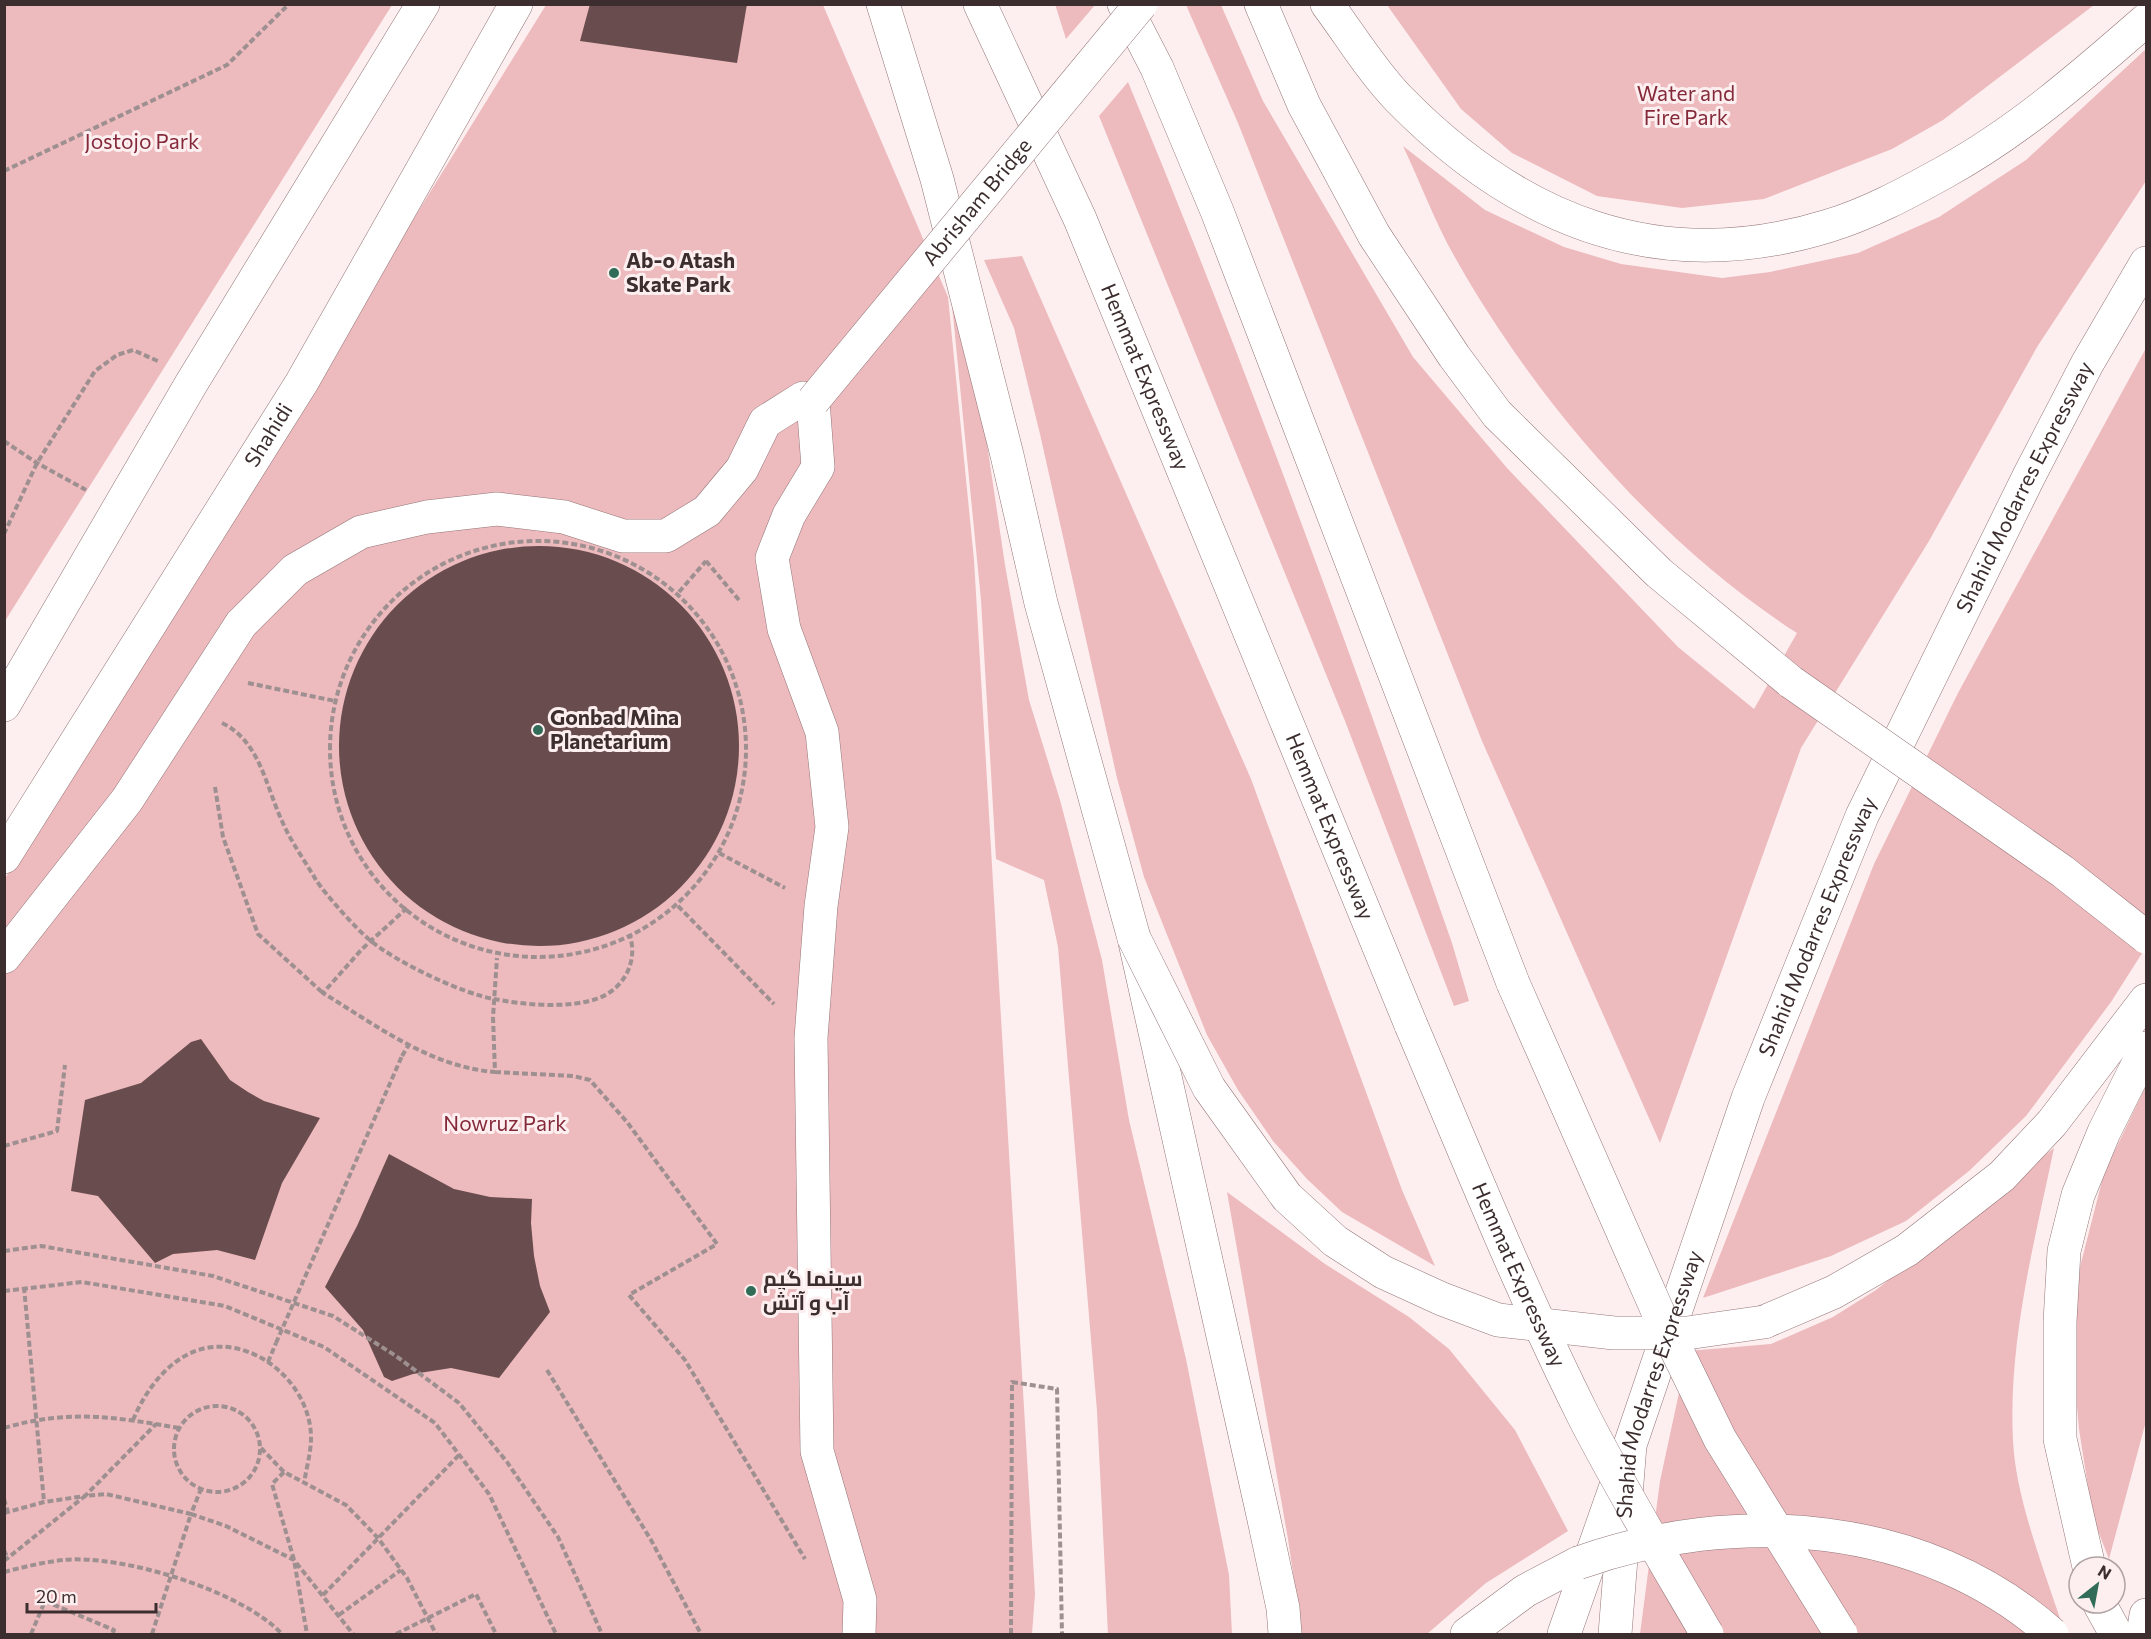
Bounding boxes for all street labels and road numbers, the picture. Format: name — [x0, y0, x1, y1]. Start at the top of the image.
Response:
street label: Abrisham Bridge — [916, 132, 1036, 270]
street label: Hemmat Expressway — [1097, 280, 1196, 474]
street label: Shahid Modarres Expressway — [1950, 357, 2097, 617]
street label: Shahidi — [238, 398, 297, 471]
street label: Hemmat Expressway — [1281, 729, 1380, 923]
street label: Shahid Modarres Expressway — [1752, 792, 1881, 1060]
street label: Hemmat Expressway — [1468, 1178, 1572, 1371]
street label: Shahid Modarres Expressway — [1610, 1247, 1706, 1519]

